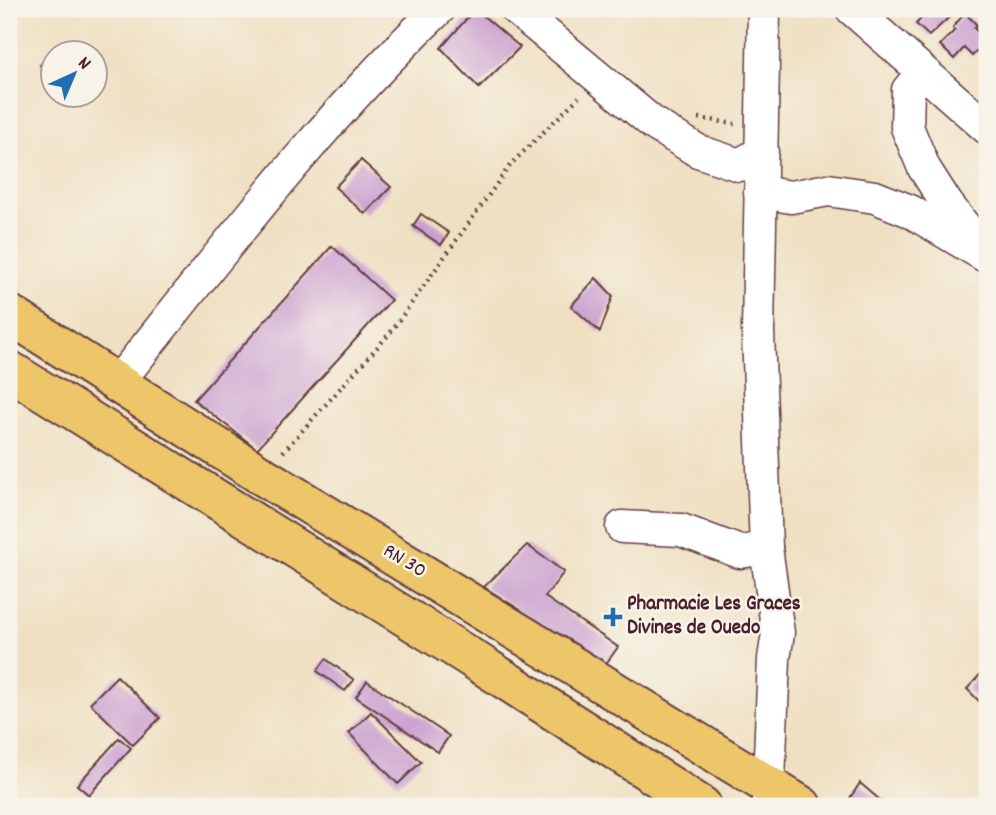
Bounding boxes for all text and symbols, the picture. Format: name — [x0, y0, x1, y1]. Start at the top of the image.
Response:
north arrow — [38, 38, 108, 108]
text: N — [71, 51, 96, 77]
street label: RN 30 — [376, 537, 432, 587]
place label: Pharmacie Les Graces Divines de Ouedo — [627, 590, 801, 644]
marker: Pharmacie Les Graces Divines de Ouedo — [605, 609, 621, 625]

